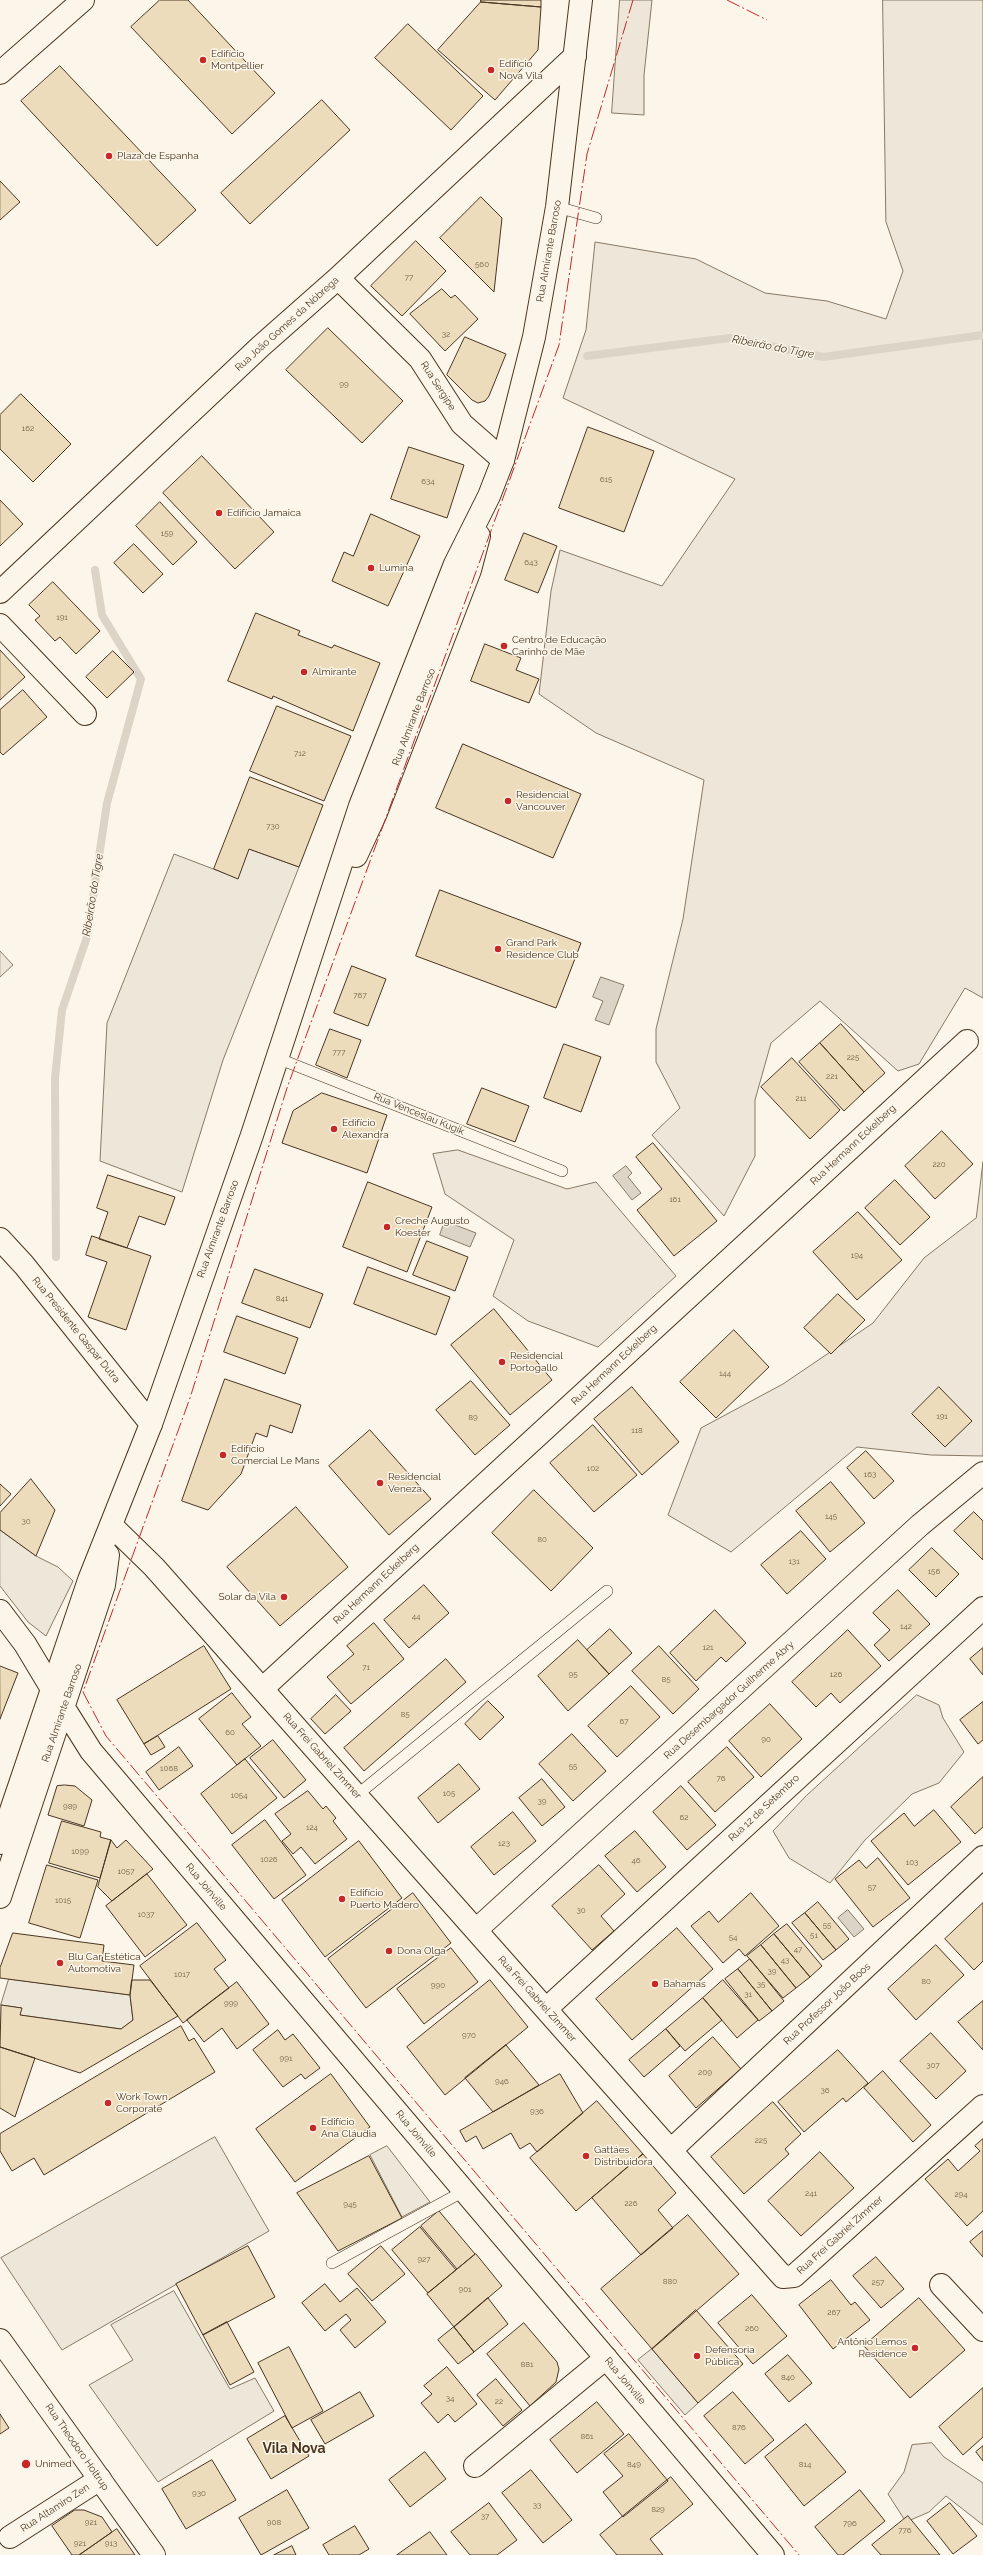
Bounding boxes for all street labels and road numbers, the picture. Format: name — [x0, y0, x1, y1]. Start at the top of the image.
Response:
street label: Rua Almirante Barroso — [534, 199, 564, 303]
street label: Rua João Gomes da Nóbrega — [233, 274, 341, 374]
street label: Rua Sergipe — [418, 359, 458, 413]
street label: Rua Almirante Barroso — [390, 667, 438, 767]
street label: Rua Venceslau Kugik — [372, 1090, 466, 1138]
street label: Rua Hermann Eckelberg — [808, 1102, 898, 1188]
street label: Rua Almirante Barroso — [195, 1178, 241, 1280]
street label: Rua Presidente Gaspar Dutra — [30, 1275, 122, 1385]
street label: Rua Hermann Eckelberg — [569, 1322, 659, 1408]
street label: Rua Hermann Eckelberg — [331, 1541, 421, 1627]
street label: Rua Desembargador Guilherme Abry — [662, 1638, 796, 1762]
street label: Rua Almirante Barroso — [40, 1662, 84, 1764]
street label: Rua Frei Gabriel Zimmer — [280, 1710, 364, 1802]
street label: Rua 12 de Setembro — [726, 1772, 802, 1844]
street label: Rua Joinville — [183, 1861, 229, 1913]
street label: Rua Frei Gabriel Zimmer — [495, 1953, 579, 2045]
street label: Rua Professor João Boos — [781, 1961, 873, 2047]
street label: Rua Joinville — [393, 2108, 439, 2160]
street label: Rua Frei Gabriel Zimmer — [794, 2193, 886, 2277]
street label: Rua Joinville — [602, 2355, 648, 2407]
street label: Rua Theodoro Holtrup — [43, 2401, 111, 2493]
street label: Rua Altamiro Zen — [18, 2481, 92, 2535]

